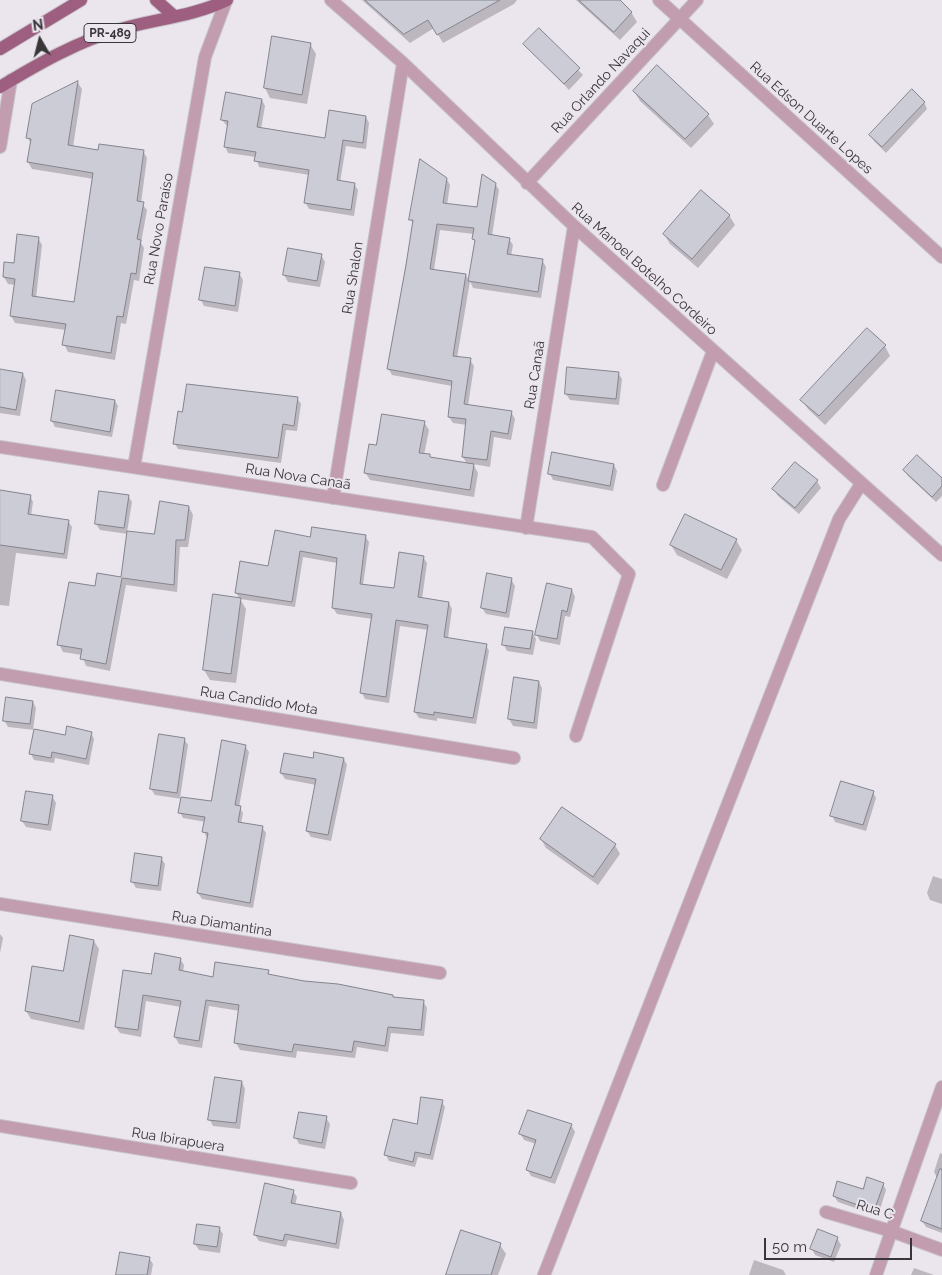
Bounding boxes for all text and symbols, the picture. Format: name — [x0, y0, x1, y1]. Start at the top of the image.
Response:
north arrow — [15, 15, 65, 65]
text: N — [32, 16, 44, 34]
road number: PR-489 — [84, 23, 136, 42]
street label: Rua Orlando Navaqui — [548, 25, 654, 137]
street label: Rua Edson Duarte Lopes — [746, 58, 876, 178]
street label: Rua Novo Paraíso — [141, 172, 177, 286]
street label: Rua Manoel Botelho Cordeiro — [568, 199, 720, 339]
street label: Rua Shalon — [339, 241, 367, 315]
street label: Rua Canaã — [521, 340, 549, 410]
street label: Rua Nova Canaã — [244, 460, 352, 494]
street label: Rua Candido Mota — [199, 683, 319, 719]
street label: Rua Diamantina — [171, 908, 273, 940]
street label: Rua Ibirapuera — [130, 1124, 226, 1156]
street label: Rua C — [854, 1196, 896, 1224]
scale bar — [767, 1228, 914, 1260]
text: 50 m — [772, 1238, 807, 1256]

